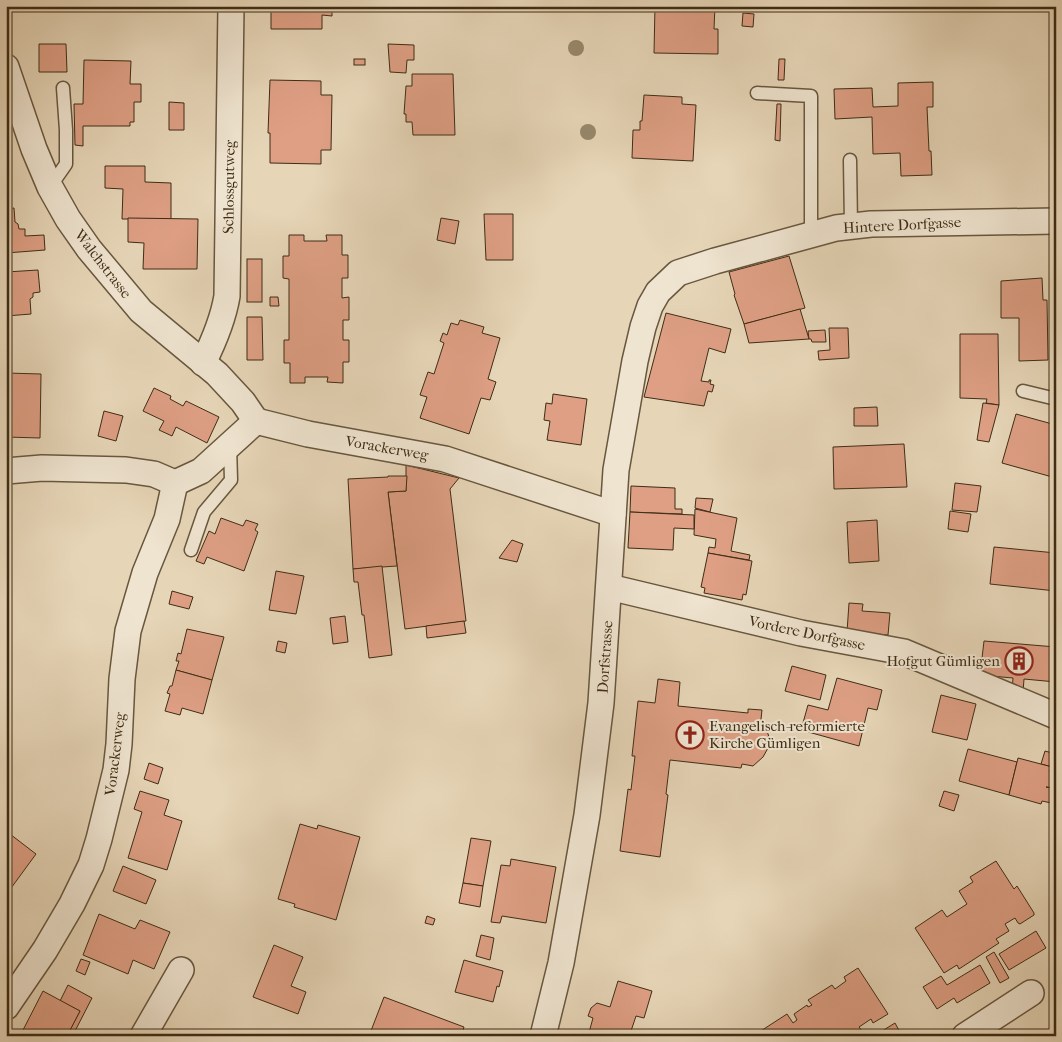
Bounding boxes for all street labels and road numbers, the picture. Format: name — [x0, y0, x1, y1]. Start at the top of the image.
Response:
street label: Schlossgutweg — [219, 139, 239, 234]
street label: Hintere Dorfgasse — [842, 213, 962, 237]
street label: Walchstrasse — [70, 225, 136, 302]
street label: Vorackerweg — [343, 432, 431, 464]
street label: Vordere Dorfgasse — [746, 612, 868, 654]
street label: Dorfstrasse — [593, 619, 617, 694]
street label: Vorackerweg — [101, 710, 129, 798]

